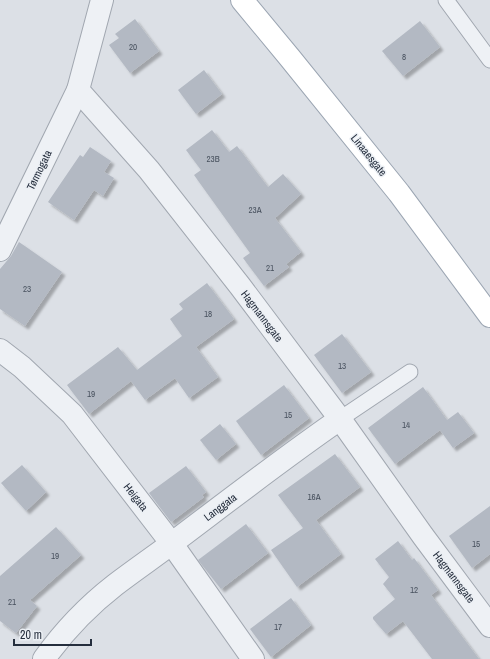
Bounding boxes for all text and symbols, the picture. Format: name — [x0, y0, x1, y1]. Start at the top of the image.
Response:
house number: 20 — [129, 41, 137, 53]
house number: 8 — [402, 51, 406, 63]
street label: Linaaesgate — [348, 131, 390, 179]
street label: Tørmogata — [23, 148, 55, 192]
house number: 23B — [206, 153, 220, 165]
house number: 23A — [248, 204, 262, 216]
house number: 21 — [266, 262, 274, 274]
house number: 23 — [23, 283, 31, 295]
street label: Hagmannsgate — [238, 287, 286, 345]
house number: 18 — [204, 308, 212, 320]
house number: 13 — [338, 360, 346, 372]
house number: 19 — [87, 388, 95, 400]
house number: 15 — [284, 409, 292, 421]
house number: 14 — [402, 419, 410, 431]
street label: Heigata — [121, 480, 151, 514]
street label: Langgata — [201, 490, 239, 524]
house number: 16A — [307, 491, 321, 503]
house number: 15 — [472, 538, 480, 550]
street label: Hagmannsgate — [430, 548, 478, 606]
house number: 19 — [51, 550, 59, 562]
house number: 12 — [410, 584, 418, 596]
house number: 21 — [8, 596, 16, 608]
scale bar — [14, 621, 91, 647]
house number: 17 — [274, 621, 282, 633]
text: 20 m — [20, 627, 42, 643]

